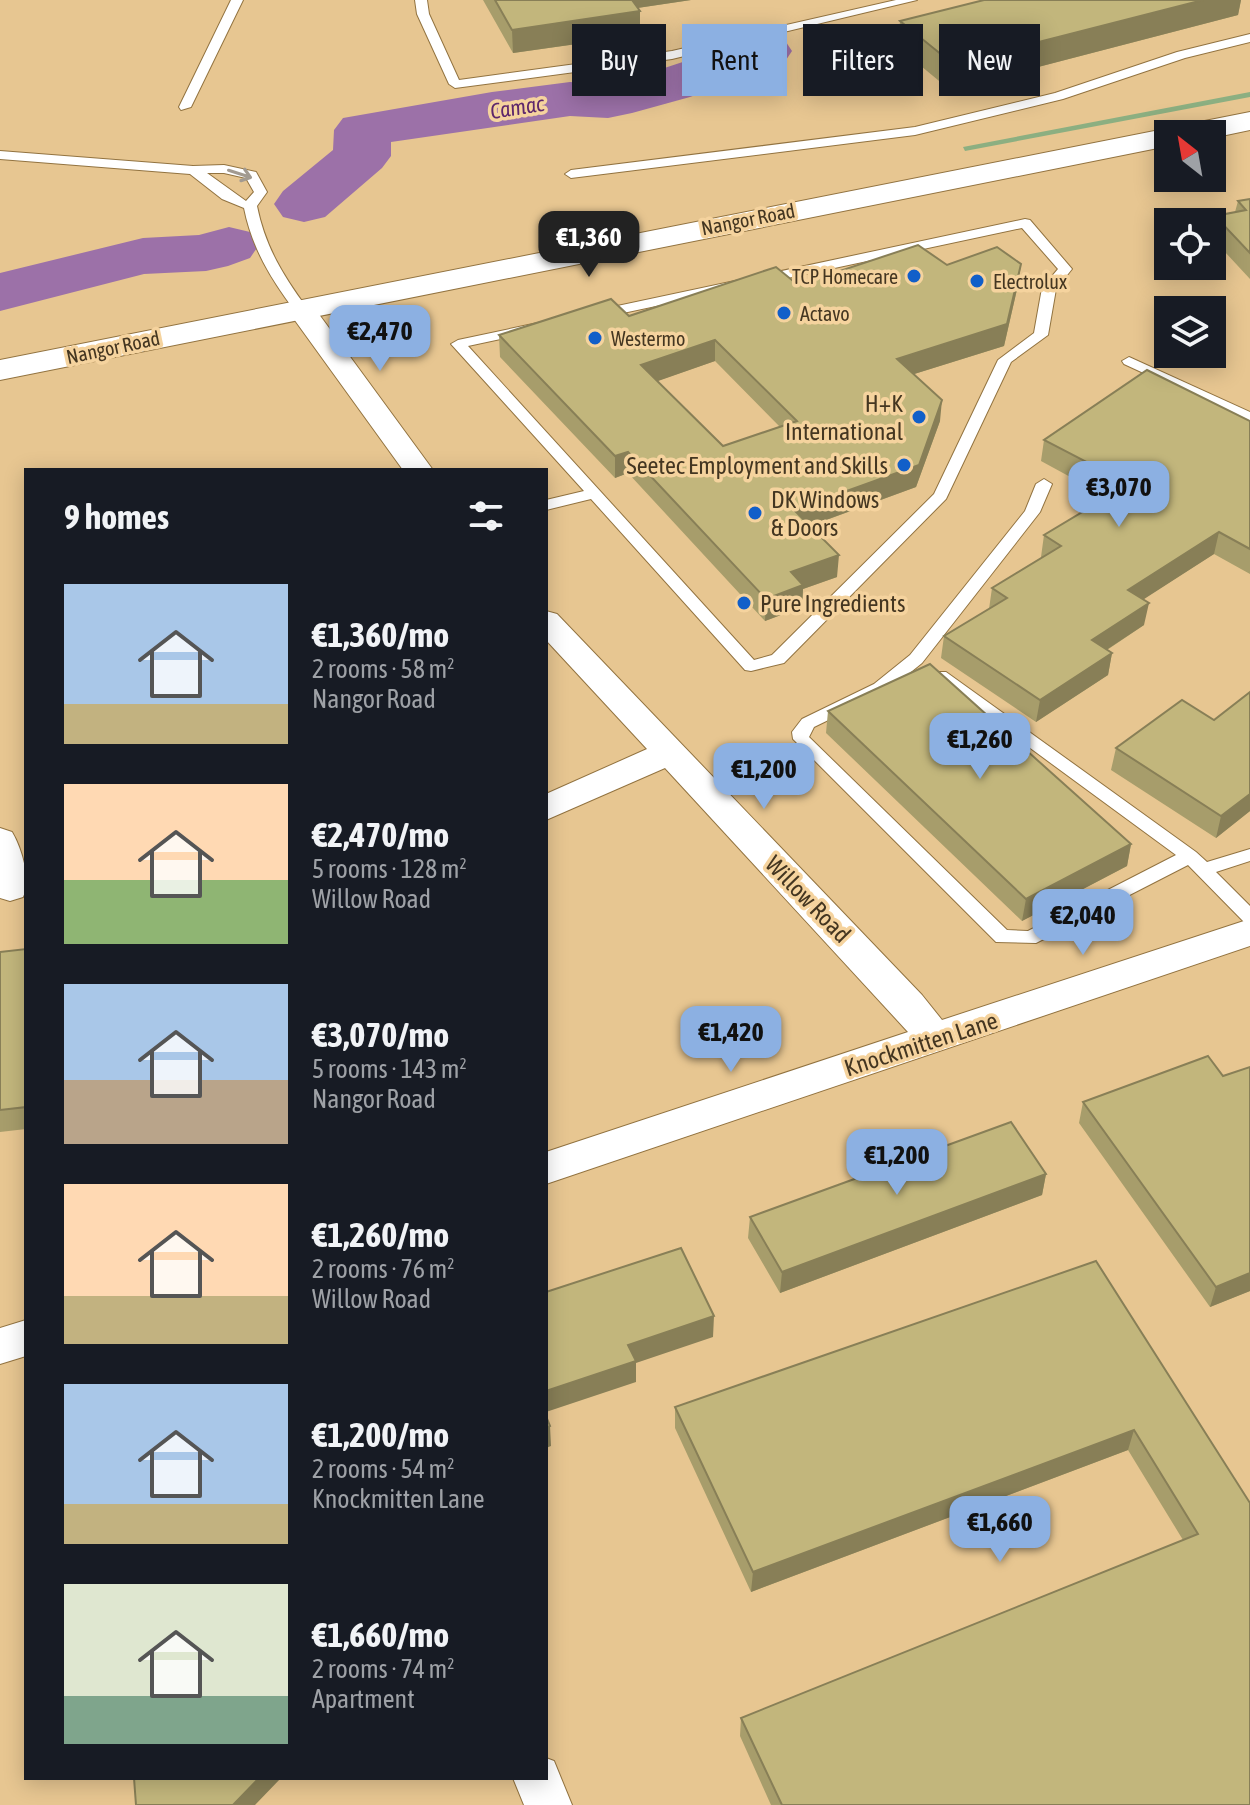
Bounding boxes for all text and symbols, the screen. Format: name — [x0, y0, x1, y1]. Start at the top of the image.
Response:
chip: Buy — [572, 24, 666, 96]
chip: Rent — [682, 24, 787, 96]
chip: Filters — [803, 24, 923, 96]
chip: New — [939, 24, 1040, 96]
water label: Camac — [488, 90, 547, 124]
north arrow — [1154, 120, 1226, 192]
map controls — [1154, 120, 1226, 368]
one-way arrow — [227, 168, 252, 182]
street label: Nangor Road — [699, 199, 797, 239]
button: locate — [1154, 208, 1226, 280]
pin: €1,360 — [524, 211, 654, 279]
text: €1,360 — [556, 222, 622, 252]
place label: TCP Homecare — [792, 265, 898, 288]
marker: TCP Homecare — [905, 267, 923, 285]
place label: Electrolux — [993, 270, 1067, 293]
marker: Electrolux — [968, 272, 986, 290]
button: layers — [1154, 296, 1226, 368]
place label: Actavo — [800, 302, 850, 325]
marker: Actavo — [775, 304, 793, 322]
pin: €2,470 — [315, 305, 445, 373]
text: €2,470 — [347, 316, 413, 346]
street label: Nangor Road — [64, 326, 162, 368]
place label: Westermo — [611, 327, 685, 350]
marker: Westermo — [586, 329, 604, 347]
place label: H+K International — [785, 390, 904, 445]
marker: H+K International — [910, 408, 928, 426]
place label: Seetec Employment and Skills — [627, 452, 888, 479]
marker: Seetec Employment and Skills — [895, 456, 913, 474]
pin: €3,070 — [1054, 461, 1184, 529]
text: €3,070 — [1086, 472, 1152, 502]
place label: DK Windows & Doors — [771, 486, 879, 541]
icon: filters — [464, 494, 508, 538]
text: 9 homes — [64, 497, 169, 536]
marker: DK Windows & Doors — [746, 504, 764, 522]
place label: Pure Ingredients — [760, 590, 905, 617]
marker: Pure Ingredients — [735, 594, 753, 612]
text: €1,360/mo — [312, 615, 449, 654]
icon: home — [128, 616, 224, 712]
text: 2 rooms · 58 m² — [312, 654, 454, 684]
text: Nangor Road — [312, 684, 436, 714]
pin: €1,260 — [915, 713, 1045, 781]
text: €1,260 — [947, 724, 1013, 754]
pin: €1,200 — [699, 743, 829, 811]
text: €1,200 — [731, 754, 797, 784]
text: €2,470/mo — [312, 815, 449, 854]
icon: home — [128, 816, 224, 912]
street label: Willow Road — [760, 850, 856, 948]
text: 5 rooms · 128 m² — [312, 854, 467, 884]
text: Willow Road — [312, 884, 431, 914]
pin: €2,040 — [1018, 889, 1148, 957]
text: €2,040 — [1050, 900, 1116, 930]
pin: €1,420 — [666, 1006, 796, 1074]
street label: Knockmitten Lane — [841, 1007, 1001, 1081]
text: €3,070/mo — [312, 1015, 449, 1054]
icon: home — [128, 1016, 224, 1112]
text: €1,420 — [698, 1017, 764, 1047]
text: 5 rooms · 143 m² — [312, 1054, 467, 1084]
text: Nangor Road — [312, 1084, 436, 1114]
pin: €1,200 — [832, 1129, 962, 1197]
text: €1,200 — [864, 1140, 930, 1170]
text: €1,260/mo — [312, 1215, 449, 1254]
icon: home — [128, 1216, 224, 1312]
text: 2 rooms · 76 m² — [312, 1254, 454, 1284]
text: Willow Road — [312, 1284, 431, 1314]
text: €1,200/mo — [312, 1415, 449, 1454]
icon: home — [128, 1416, 224, 1512]
text: 2 rooms · 54 m² — [312, 1454, 454, 1484]
text: Knockmitten Lane — [312, 1484, 485, 1514]
pin: €1,660 — [935, 1496, 1065, 1564]
text: €1,660 — [967, 1507, 1033, 1537]
text: €1,660/mo — [312, 1615, 449, 1654]
icon: home — [128, 1616, 224, 1712]
text: 2 rooms · 74 m² — [312, 1654, 454, 1684]
text: Apartment — [312, 1684, 415, 1714]

